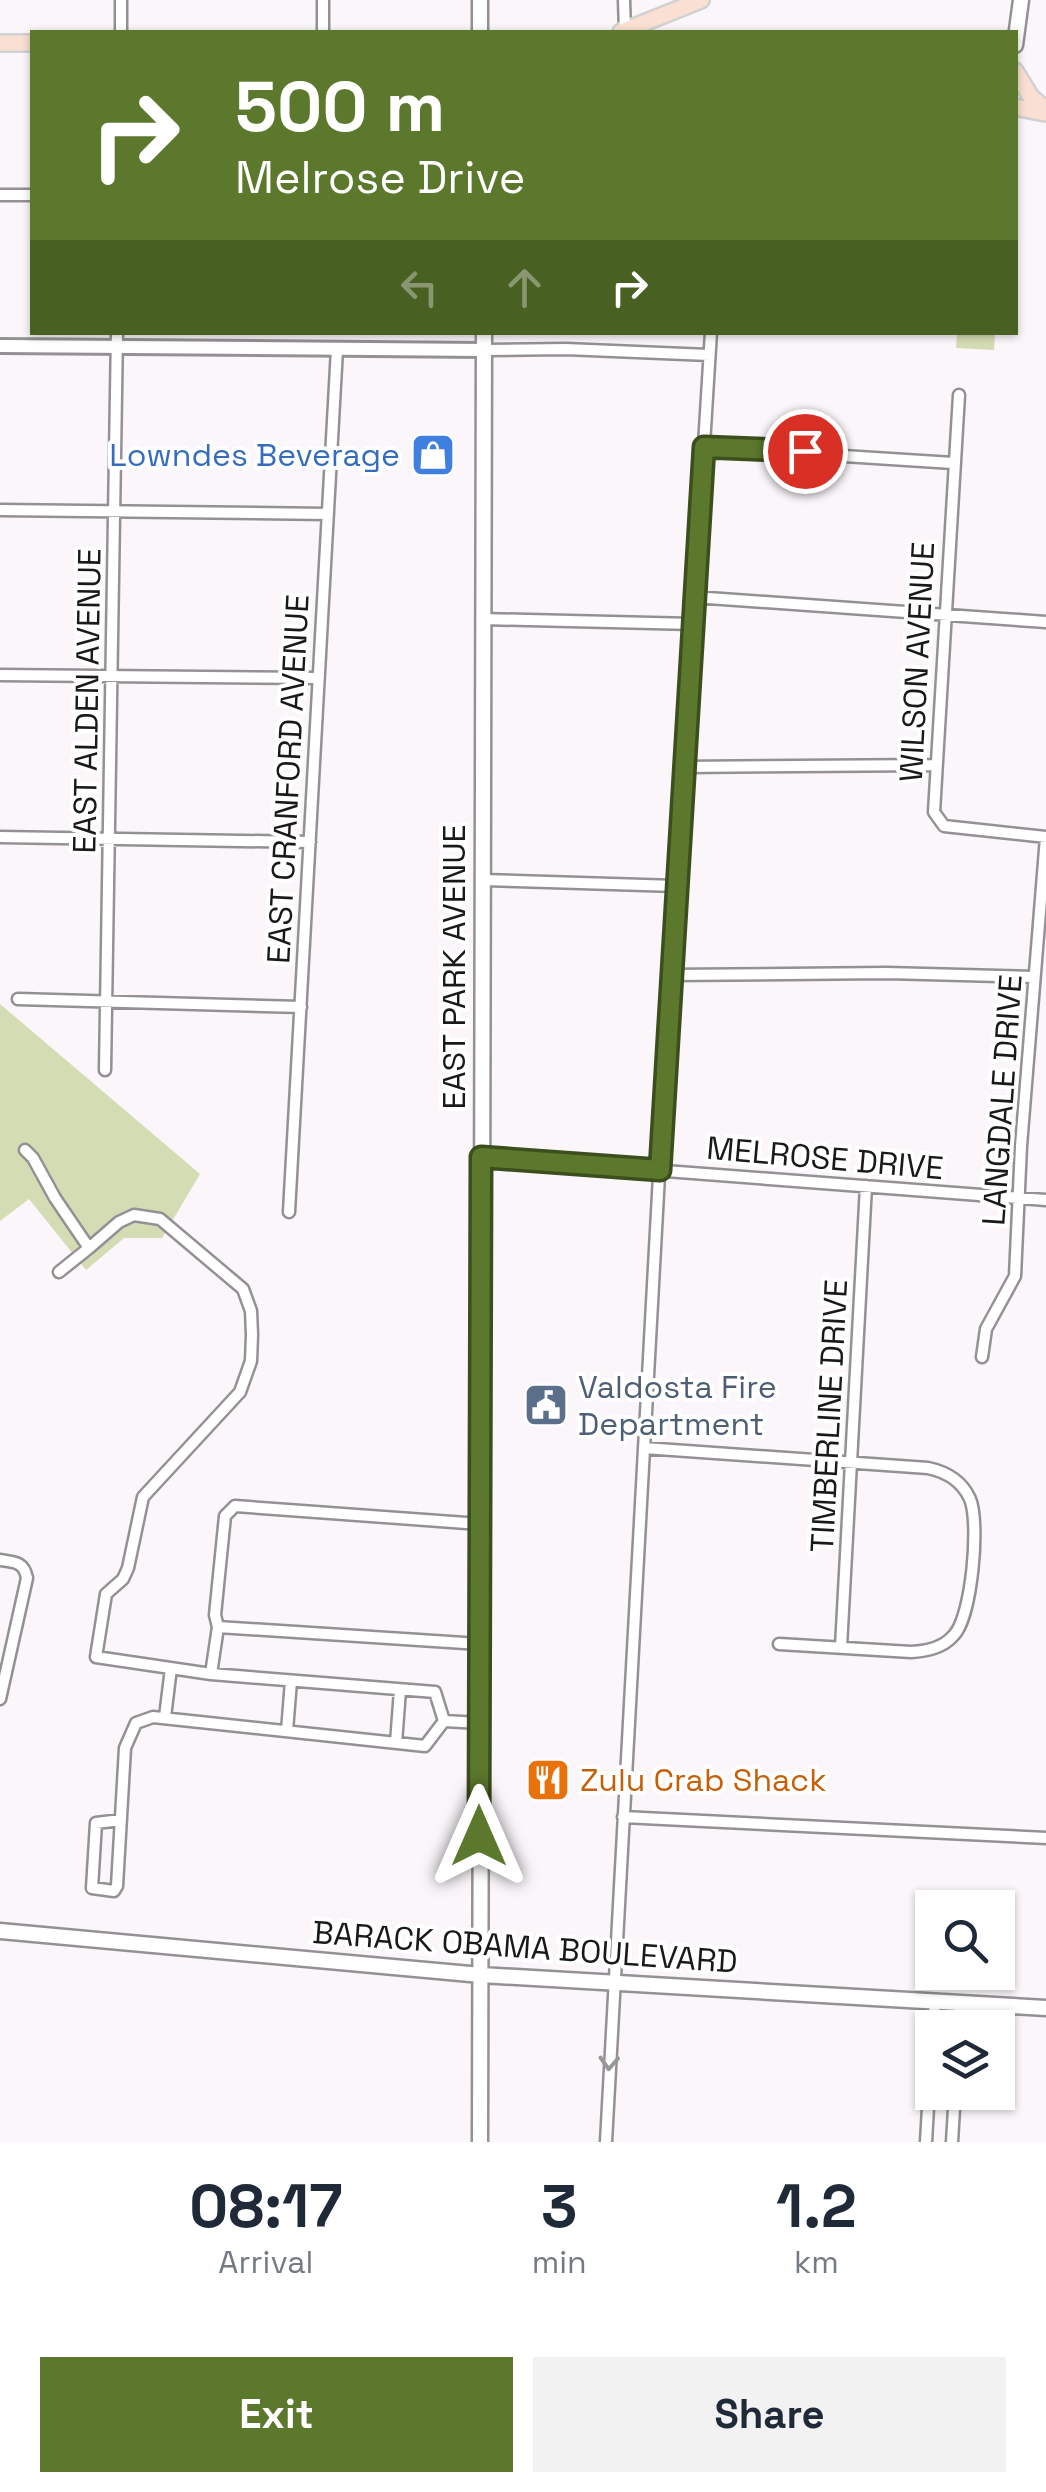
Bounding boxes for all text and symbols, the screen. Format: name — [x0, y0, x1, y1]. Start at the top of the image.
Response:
text: 500 m — [235, 62, 445, 151]
icon: right — [70, 70, 200, 200]
text: Melrose Drive — [235, 149, 525, 206]
icon: left — [392, 260, 447, 315]
icon: ahead — [497, 260, 552, 315]
icon: right — [602, 260, 657, 315]
pin — [763, 409, 848, 494]
icon: arrive — [778, 424, 833, 479]
shop icon: Lowndes Beverage — [410, 432, 456, 478]
place label: Lowndes Beverage — [109, 435, 400, 475]
street label: WILSON AVENUE — [891, 541, 943, 783]
street label: EAST ALDEN AVENUE — [64, 548, 110, 854]
street label: EAST CRANFORD AVENUE — [258, 593, 318, 965]
street label: EAST PARK AVENUE — [434, 825, 474, 1109]
street label: LANGDALE DRIVE — [973, 973, 1031, 1227]
street label: MELROSE DRIVE — [705, 1128, 945, 1188]
street label: TIMBERLINE DRIVE — [802, 1278, 856, 1554]
place label: Valdosta Fire Department — [578, 1367, 777, 1444]
public building icon: Valdosta Fire Department — [523, 1382, 569, 1428]
restaurant icon: Zulu Crab Shack — [525, 1757, 571, 1803]
place label: Zulu Crab Shack — [580, 1760, 826, 1800]
position arrow — [427, 1784, 531, 1888]
map controls — [915, 1890, 1015, 2110]
button: search — [915, 1890, 1015, 1990]
street label: BARACK OBAMA BOULEVARD — [311, 1912, 739, 1982]
button: layers — [915, 2010, 1015, 2110]
one-way arrow — [599, 2055, 620, 2071]
text: 08:17 — [189, 2168, 342, 2245]
text: 3 — [541, 2168, 577, 2245]
text: 1.2 — [776, 2168, 857, 2245]
text: Arrival — [218, 2242, 313, 2282]
text: min — [532, 2242, 587, 2282]
text: km — [794, 2242, 839, 2282]
button: Exit — [40, 2357, 513, 2472]
button: Share — [533, 2357, 1006, 2472]

